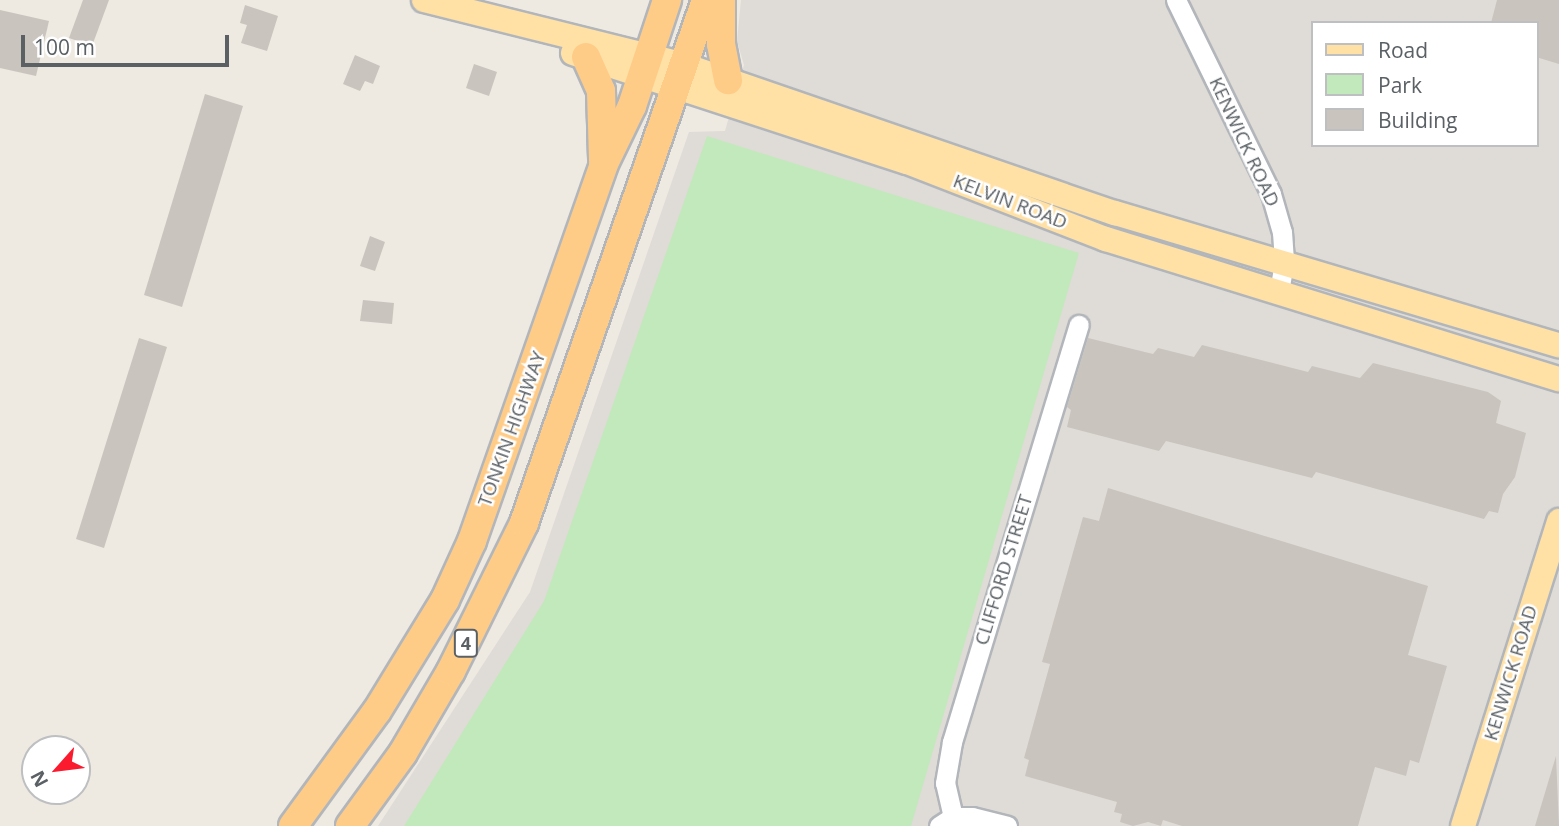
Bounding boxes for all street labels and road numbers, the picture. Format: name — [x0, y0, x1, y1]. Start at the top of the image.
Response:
street label: KENWICK ROAD — [1204, 74, 1284, 210]
street label: KELVIN ROAD — [950, 170, 1070, 234]
street label: TONKIN HIGHWAY — [473, 348, 551, 510]
street label: CLIFFORD STREET — [970, 492, 1038, 648]
street label: KENWICK ROAD — [1480, 603, 1542, 743]
road number: 4 — [454, 628, 478, 658]

